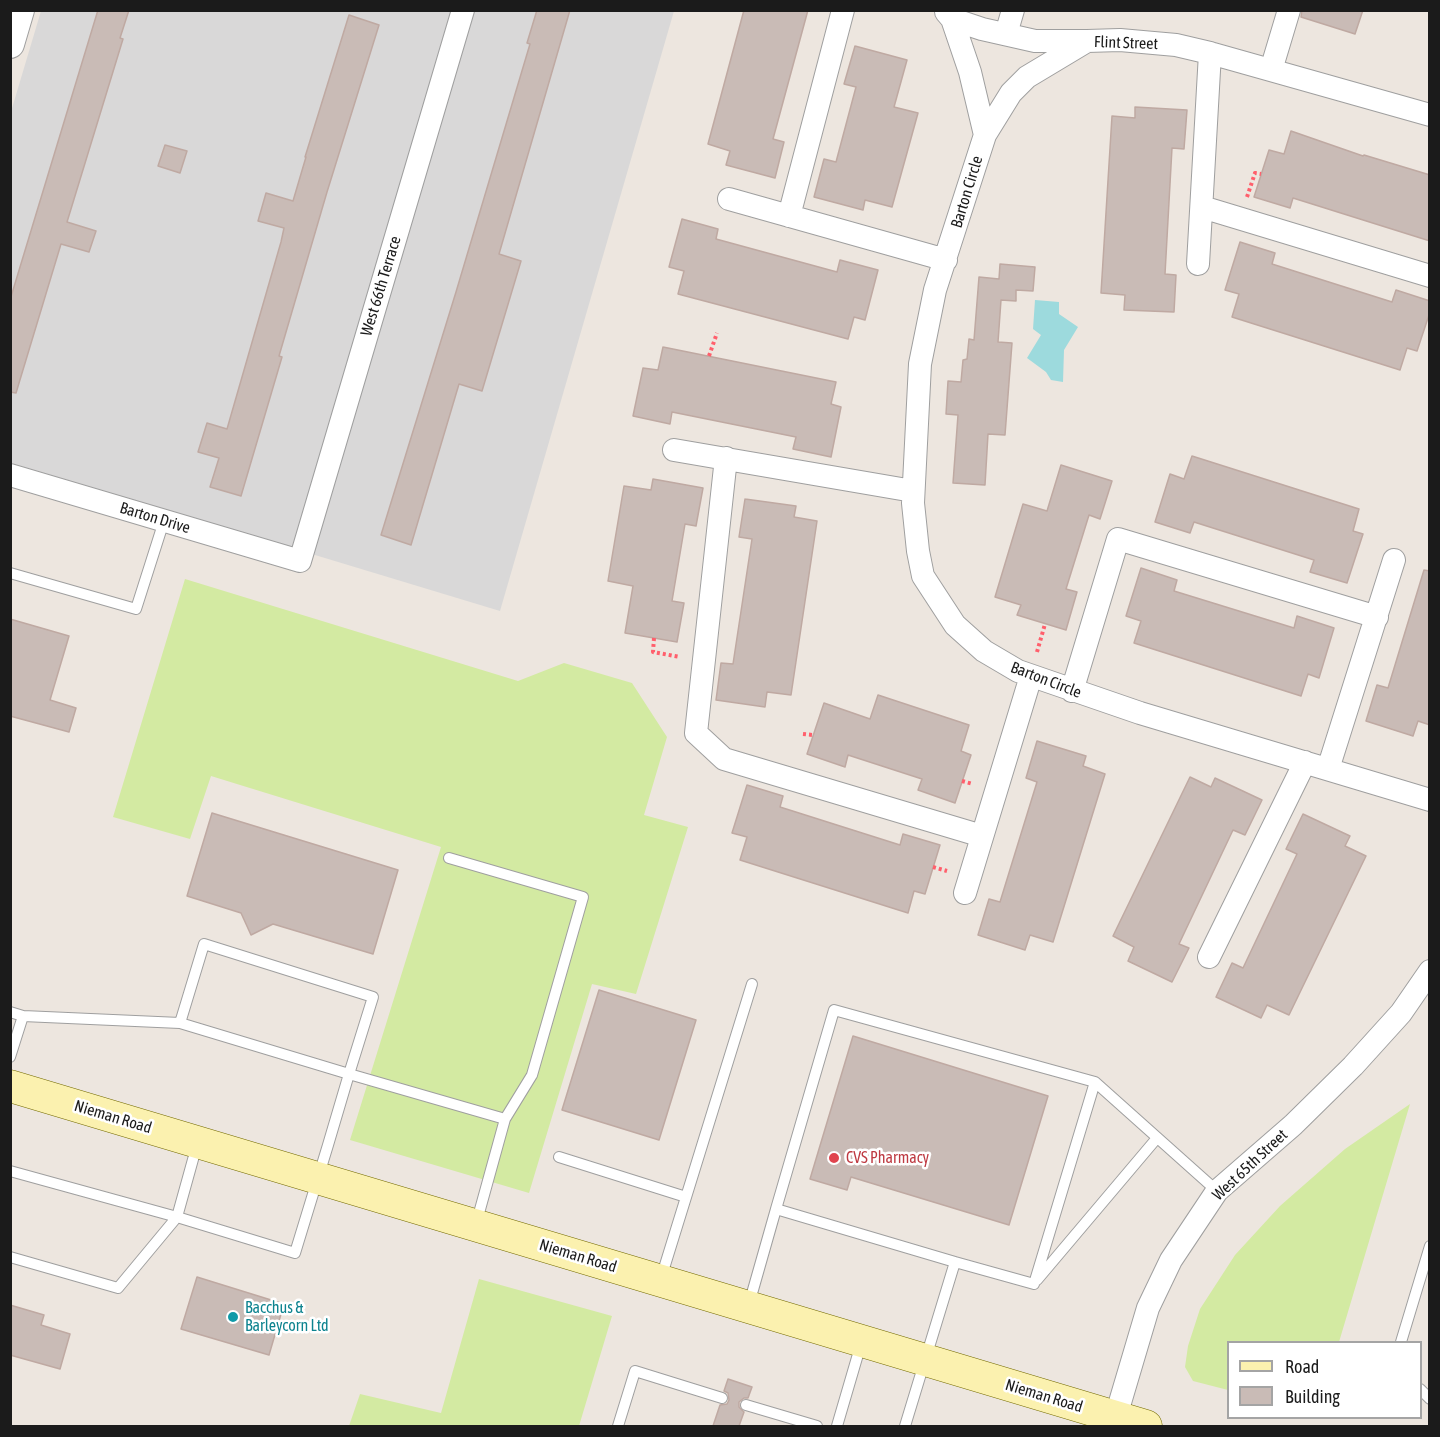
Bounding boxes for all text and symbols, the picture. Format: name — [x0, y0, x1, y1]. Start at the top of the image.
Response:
street label: Flint Street — [1094, 32, 1158, 54]
street label: Barton Circle — [947, 154, 987, 230]
street label: West 66th Terrace — [357, 234, 405, 338]
street label: Barton Drive — [117, 498, 193, 538]
street label: Barton Circle — [1008, 658, 1084, 702]
street label: Nieman Road — [72, 1096, 154, 1138]
street label: West 65th Street — [1209, 1125, 1291, 1205]
place label: CVS Pharmacy — [846, 1148, 929, 1168]
marker: CVS Pharmacy — [827, 1151, 841, 1165]
street label: Nieman Road — [537, 1235, 619, 1277]
place label: Bacchus & Barleycorn Ltd — [245, 1298, 329, 1336]
marker: Bacchus & Barleycorn Ltd — [226, 1310, 240, 1324]
legend — [1227, 1341, 1422, 1419]
text: Road — [1285, 1356, 1319, 1377]
street label: Nieman Road — [1003, 1375, 1085, 1417]
text: Building — [1285, 1386, 1340, 1407]

